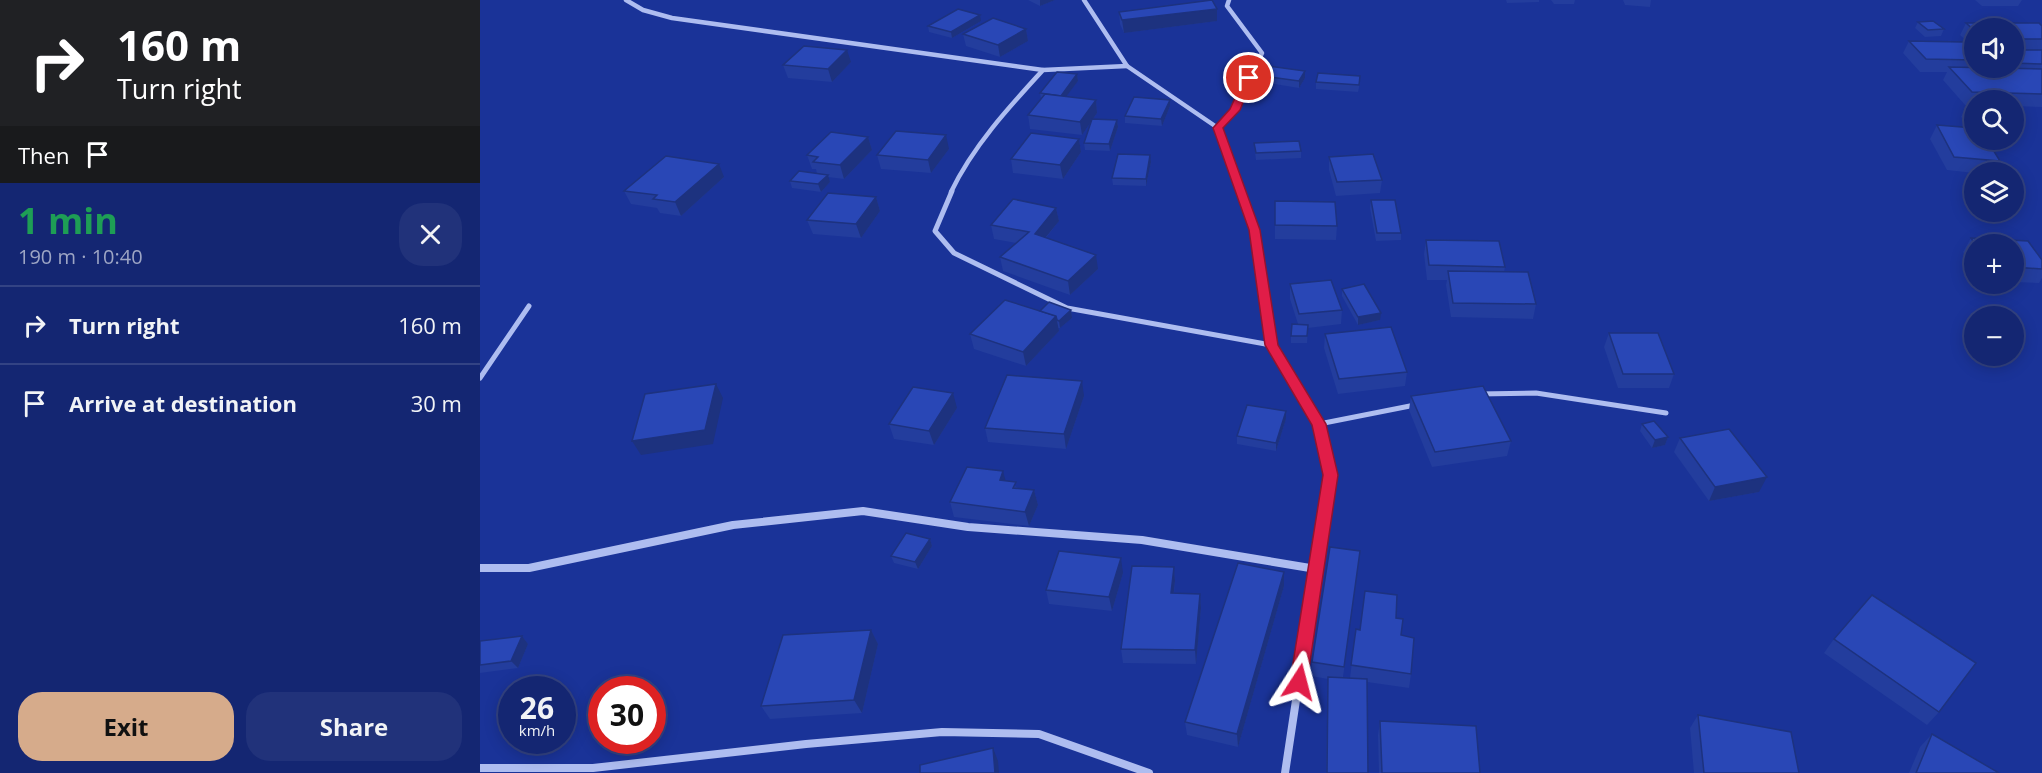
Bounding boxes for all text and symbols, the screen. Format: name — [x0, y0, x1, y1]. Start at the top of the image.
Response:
text: 160 m — [117, 16, 241, 73]
map controls — [1964, 18, 2024, 366]
button: sound — [1964, 18, 2024, 78]
icon: right — [18, 24, 96, 102]
pin — [1223, 52, 1274, 103]
icon: arrive — [1232, 61, 1265, 94]
text: Turn right — [117, 70, 242, 107]
button: search — [1964, 90, 2024, 150]
icon: arrive — [81, 138, 114, 171]
text: Then — [18, 140, 69, 170]
button: layers — [1964, 162, 2024, 222]
text: 1 min — [18, 196, 118, 245]
button: close — [399, 203, 462, 266]
button: + — [1964, 234, 2024, 294]
text: 190 m · 10:40 — [18, 243, 143, 270]
button: − — [1964, 306, 2024, 366]
icon: right — [18, 309, 51, 342]
text: Turn right — [69, 310, 180, 340]
text: 160 m — [398, 310, 462, 340]
icon: arrive — [18, 387, 51, 420]
text: Arrive at destination — [69, 388, 297, 418]
text: 30 m — [411, 388, 462, 418]
position arrow — [1267, 650, 1331, 714]
speed limit sign: 30 — [588, 676, 666, 754]
text: 26 — [520, 687, 554, 728]
button: Exit — [18, 692, 234, 761]
button: Share — [246, 692, 462, 761]
text: km/h — [519, 720, 555, 740]

